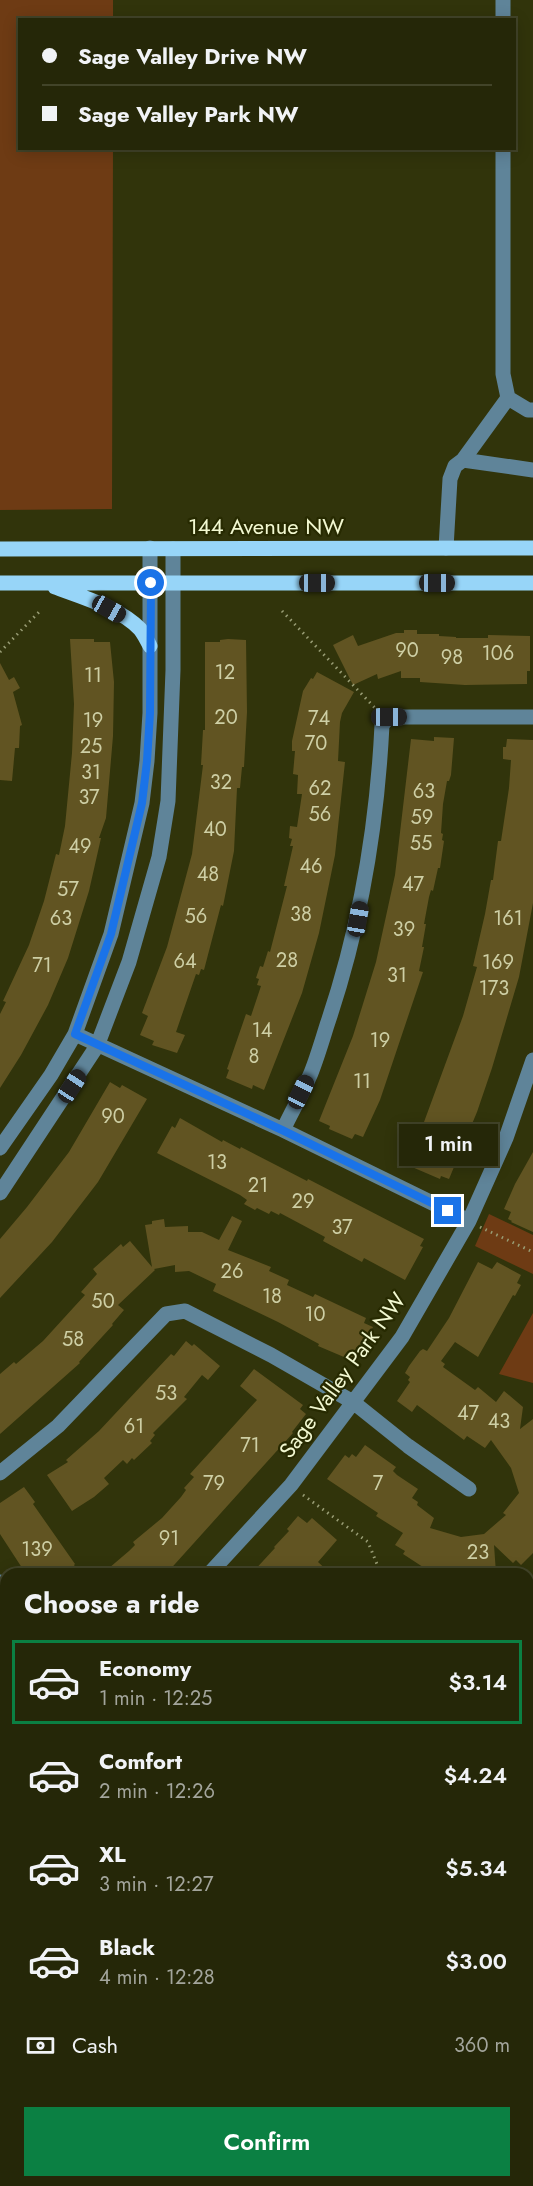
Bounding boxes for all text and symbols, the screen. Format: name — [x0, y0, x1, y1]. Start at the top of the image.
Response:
text: Sage Valley Drive NW — [78, 40, 307, 72]
text: Sage Valley Park NW — [78, 98, 298, 130]
street label: 144 Avenue NW — [188, 510, 344, 542]
route start — [137, 569, 164, 596]
car — [299, 574, 335, 592]
car — [419, 574, 455, 592]
car — [89, 592, 129, 626]
house number: 90 — [395, 636, 419, 665]
house number: 106 — [482, 639, 514, 668]
house number: 98 — [441, 643, 463, 672]
house number: 12 — [215, 658, 235, 687]
house number: 11 — [84, 661, 102, 690]
house number: 20 — [214, 703, 238, 732]
house number: 74 — [308, 704, 330, 733]
house number: 19 — [83, 706, 103, 735]
car — [371, 708, 407, 726]
house number: 70 — [305, 729, 327, 758]
house number: 25 — [80, 732, 102, 761]
house number: 31 — [81, 758, 101, 787]
house number: 32 — [210, 768, 232, 797]
house number: 62 — [309, 774, 331, 803]
house number: 63 — [413, 777, 435, 806]
house number: 37 — [78, 783, 100, 812]
house number: 56 — [309, 800, 331, 829]
house number: 59 — [411, 803, 433, 832]
house number: 40 — [203, 815, 227, 844]
house number: 55 — [410, 829, 432, 858]
house number: 49 — [68, 832, 92, 861]
house number: 46 — [299, 852, 323, 881]
house number: 48 — [197, 860, 219, 889]
house number: 47 — [402, 870, 425, 899]
house number: 57 — [57, 875, 79, 904]
house number: 38 — [290, 900, 312, 929]
car — [346, 900, 370, 938]
house number: 56 — [185, 902, 207, 931]
house number: 63 — [50, 904, 72, 933]
house number: 161 — [493, 904, 523, 933]
house number: 39 — [393, 915, 415, 944]
house number: 28 — [276, 946, 298, 975]
house number: 64 — [173, 947, 197, 976]
house number: 169 — [482, 948, 514, 977]
house number: 71 — [32, 951, 52, 980]
house number: 31 — [387, 961, 407, 990]
house number: 173 — [479, 974, 509, 1003]
house number: 14 — [252, 1016, 273, 1045]
house number: 19 — [370, 1026, 390, 1055]
house number: 8 — [249, 1042, 259, 1071]
car — [55, 1066, 89, 1106]
house number: 11 — [353, 1067, 371, 1096]
car — [285, 1072, 317, 1112]
house number: 90 — [101, 1102, 125, 1131]
callout: 1 min — [398, 1124, 498, 1166]
text: 1 min — [424, 1130, 473, 1159]
house number: 13 — [207, 1148, 227, 1177]
house number: 21 — [248, 1171, 268, 1200]
house number: 29 — [292, 1187, 314, 1216]
route end — [434, 1197, 461, 1224]
house number: 37 — [331, 1213, 353, 1242]
house number: 26 — [221, 1257, 243, 1286]
house number: 18 — [262, 1282, 282, 1311]
street label: Sage Valley Park NW — [271, 1285, 413, 1465]
house number: 50 — [91, 1287, 115, 1316]
house number: 10 — [305, 1300, 326, 1329]
house number: 58 — [62, 1325, 84, 1354]
house number: 53 — [155, 1379, 177, 1408]
house number: 47 — [457, 1399, 480, 1428]
house number: 43 — [488, 1407, 510, 1436]
house number: 61 — [124, 1412, 144, 1441]
house number: 71 — [240, 1431, 260, 1460]
house number: 79 — [203, 1469, 225, 1498]
house number: 7 — [373, 1469, 384, 1498]
house number: 91 — [159, 1524, 179, 1553]
house number: 139 — [21, 1535, 53, 1564]
house number: 23 — [467, 1538, 489, 1567]
text: Choose a ride — [24, 1584, 199, 1623]
text: Economy — [99, 1652, 191, 1684]
icon: car — [27, 1655, 81, 1709]
text: $3.14 — [449, 1666, 507, 1698]
text: 1 min · 12:25 — [99, 1684, 212, 1713]
text: Comfort — [99, 1745, 182, 1777]
icon: car — [27, 1748, 81, 1802]
text: $4.24 — [444, 1759, 507, 1791]
text: 2 min · 12:26 — [99, 1777, 215, 1806]
text: XL — [99, 1838, 126, 1870]
icon: car — [27, 1841, 81, 1895]
text: $5.34 — [445, 1852, 507, 1884]
text: 3 min · 12:27 — [99, 1870, 213, 1899]
text: Black — [99, 1931, 155, 1963]
icon: car — [27, 1934, 81, 1988]
text: $3.00 — [446, 1945, 507, 1977]
text: 4 min · 12:28 — [99, 1963, 215, 1992]
icon: cash — [24, 2029, 57, 2062]
text: Cash — [72, 2029, 118, 2061]
text: 360 m — [454, 2031, 510, 2060]
button: Confirm — [24, 2107, 510, 2176]

